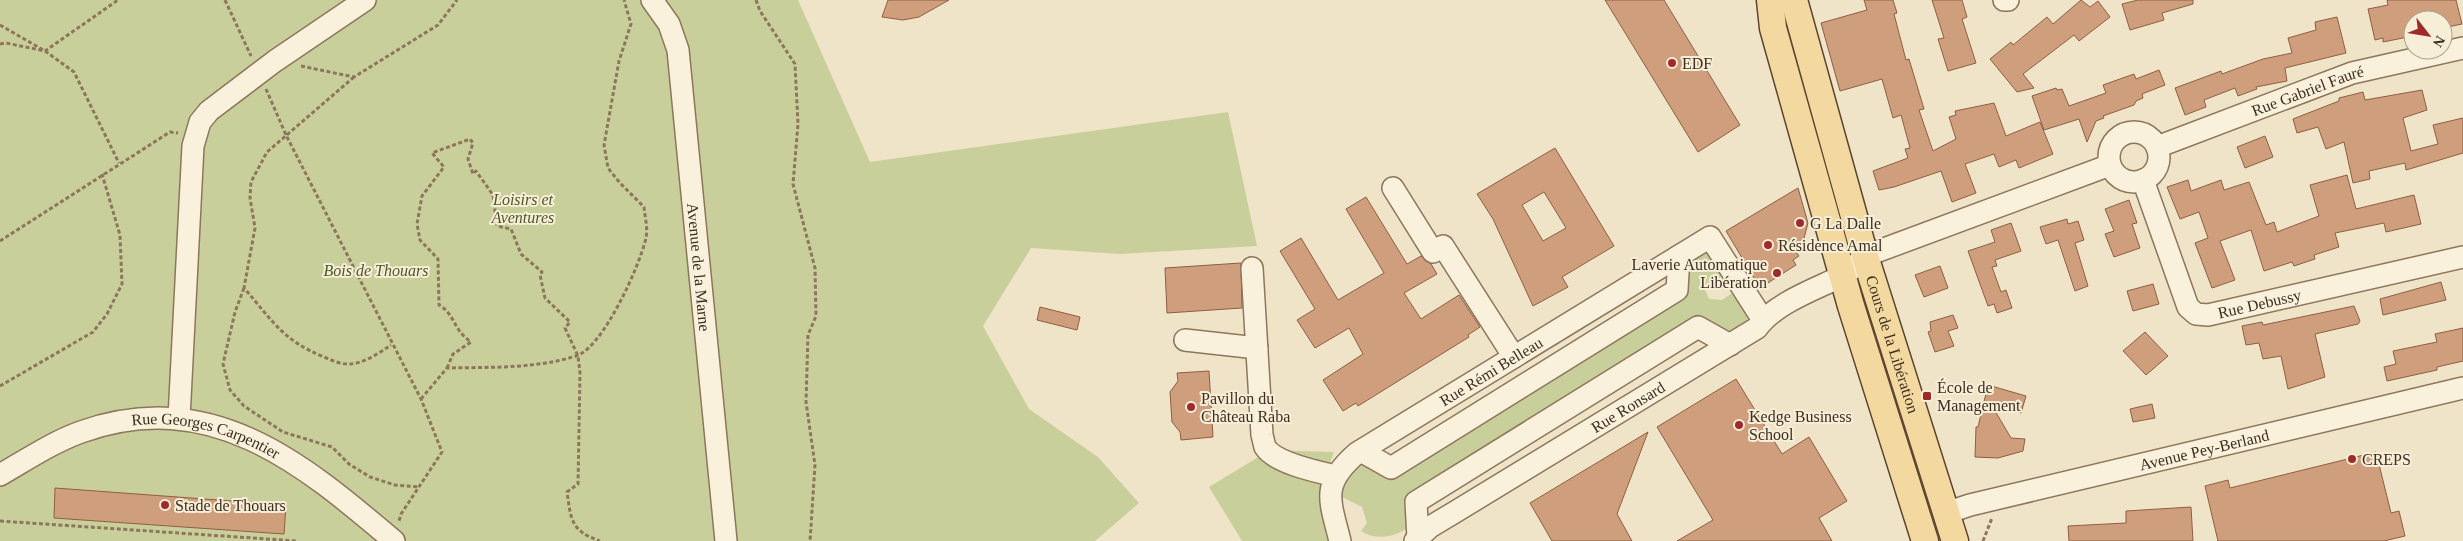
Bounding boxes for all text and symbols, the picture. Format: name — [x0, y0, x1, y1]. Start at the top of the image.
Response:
north arrow — [2403, 10, 2453, 60]
text: N — [2430, 33, 2448, 50]
place label: EDF — [1682, 55, 1712, 72]
marker: EDF — [1666, 57, 1678, 69]
street label: Rue Gabriel Fauré — [2249, 62, 2365, 119]
park label: Loisirs et Aventures — [491, 191, 554, 226]
street label: Avenue de la Marne — [684, 202, 714, 332]
place label: G La Dalle — [1810, 215, 1881, 232]
marker: G La Dalle — [1794, 217, 1806, 229]
place label: Résidence Amal — [1778, 237, 1883, 254]
marker: Résidence Amal — [1762, 239, 1774, 251]
place label: Laverie Automatique Libération — [1631, 256, 1767, 291]
park label: Bois de Thouars — [324, 262, 428, 279]
marker: Laverie Automatique Libération — [1771, 267, 1783, 279]
street label: Cours de la Libération — [1863, 273, 1923, 415]
street label: Rue Debussy — [2216, 286, 2303, 321]
street label: Rue Rémi Belleau — [1436, 333, 1545, 409]
street label: Rue Ronsard — [1588, 378, 1668, 436]
place label: École de Management — [1937, 378, 2021, 415]
place label: Pavillon du Château Raba — [1201, 390, 1290, 425]
marker: École de Management — [1921, 390, 1933, 402]
marker: Pavillon du Château Raba — [1185, 401, 1197, 413]
place label: Kedge Business School — [1749, 408, 1852, 443]
street label: Rue Georges Carpentier — [131, 410, 284, 462]
marker: Kedge Business School — [1733, 419, 1745, 431]
street label: Avenue Pey-Berland — [2138, 426, 2271, 473]
place label: CREPS — [2362, 451, 2411, 468]
marker: CREPS — [2346, 453, 2358, 465]
place label: Stade de Thouars — [175, 497, 286, 514]
marker: Stade de Thouars — [159, 499, 171, 511]

